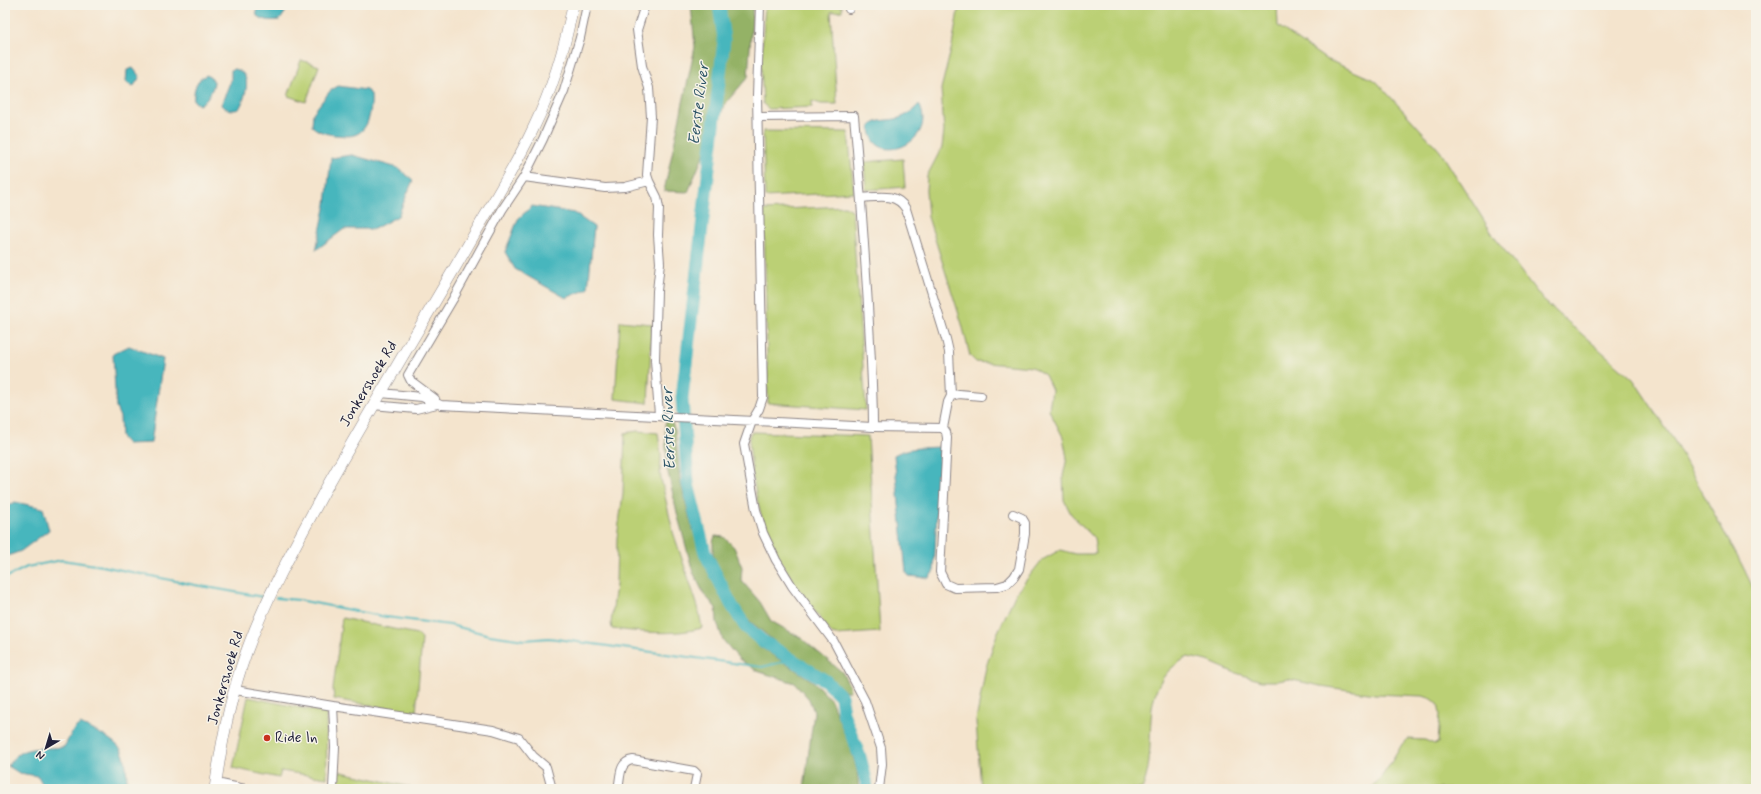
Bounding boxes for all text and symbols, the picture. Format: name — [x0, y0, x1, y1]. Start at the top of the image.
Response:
water label: Eerste River — [684, 59, 715, 146]
street label: Jonkershoek Rd — [335, 337, 403, 431]
water label: Eerste River — [657, 385, 681, 471]
street label: Jonkershoek Rd — [203, 629, 249, 727]
north arrow — [26, 728, 66, 768]
place label: Ride In — [275, 728, 318, 748]
marker: Ride In — [262, 733, 272, 743]
text: N — [33, 747, 48, 763]

